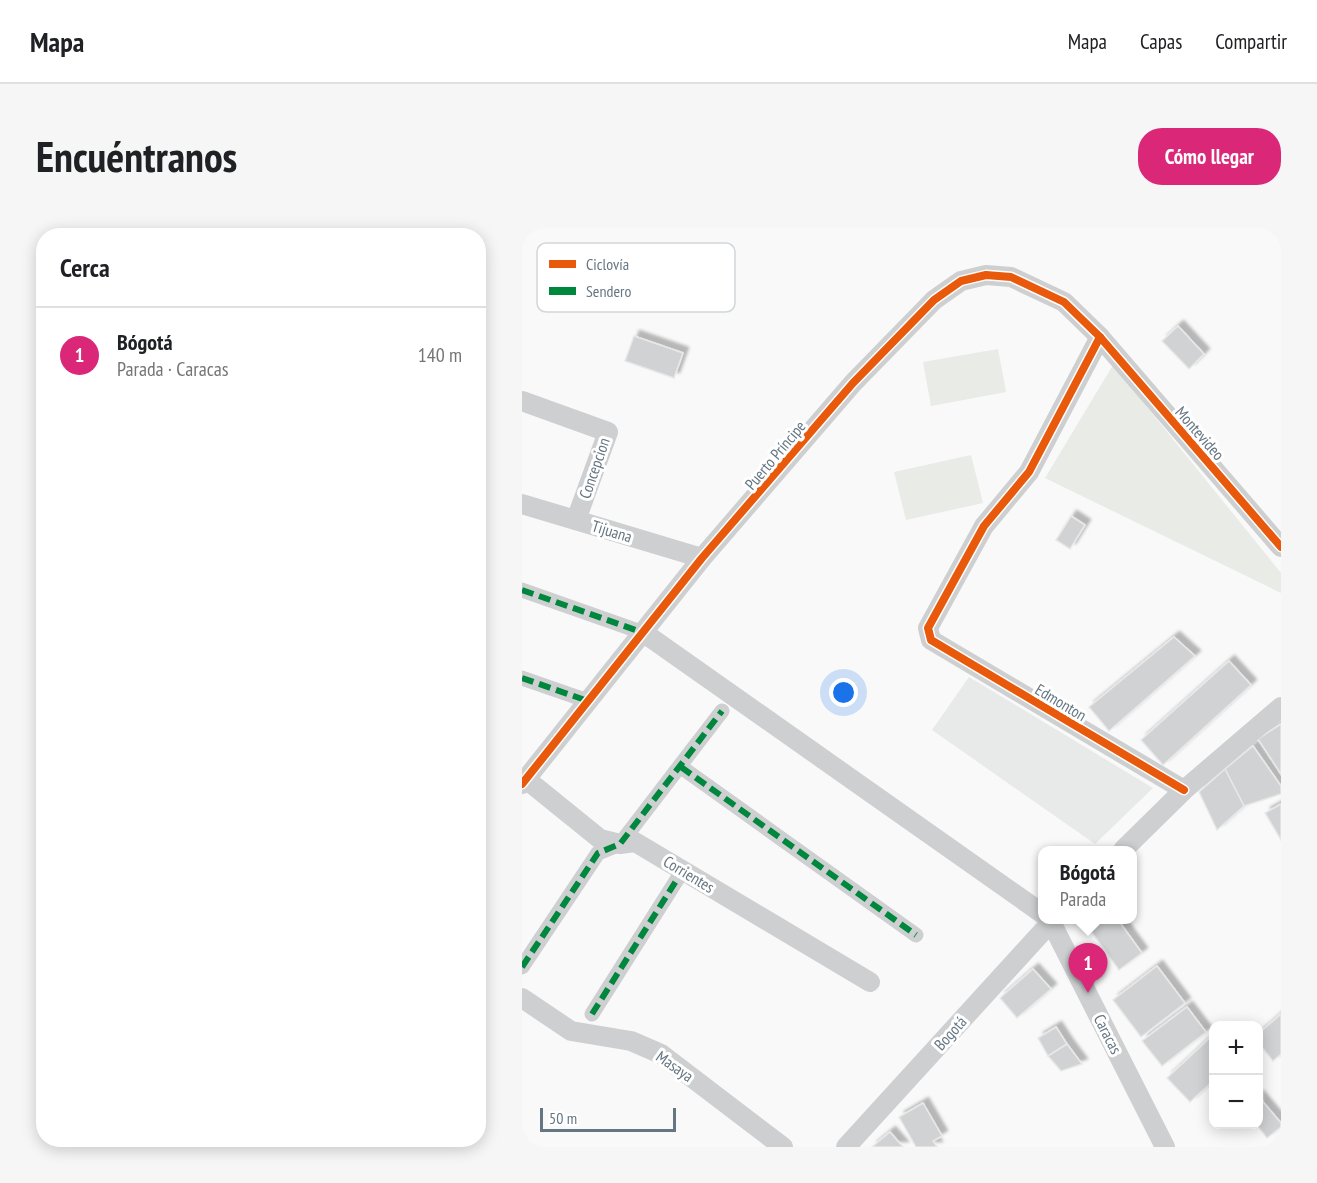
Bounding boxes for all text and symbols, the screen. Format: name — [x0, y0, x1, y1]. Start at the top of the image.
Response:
text: Mapa — [30, 23, 84, 60]
text: Mapa — [1068, 28, 1107, 55]
text: Capas — [1140, 28, 1182, 55]
text: Compartir — [1215, 28, 1287, 55]
button: Cómo llegar — [1138, 128, 1281, 185]
text: Encuéntranos — [36, 129, 237, 184]
legend — [537, 243, 735, 312]
text: Cerca — [60, 251, 110, 284]
text: Ciclovía — [586, 254, 629, 274]
text: Sendero — [586, 281, 631, 301]
text: Bógotá — [117, 328, 173, 356]
text: 1 — [75, 342, 84, 368]
text: 140 m — [418, 342, 462, 368]
text: Parada · Caracas — [117, 356, 229, 382]
street label: Montevideo — [1171, 402, 1229, 464]
street label: Puerto Príncipe — [740, 416, 810, 494]
street label: Concepcion — [574, 435, 614, 501]
street label: Tijuana — [590, 515, 634, 547]
your location — [829, 678, 858, 707]
street label: Edmonton — [1032, 679, 1090, 725]
popup — [1038, 846, 1137, 924]
street label: Corrientes — [660, 851, 718, 897]
text: Bógotá — [1060, 858, 1115, 886]
text: Parada — [1060, 886, 1106, 912]
pin: 1 — [1068, 944, 1108, 993]
street label: Caracas — [1090, 1011, 1126, 1057]
street label: Bogotá — [929, 1012, 971, 1054]
map controls — [1209, 1021, 1263, 1129]
button: + — [1209, 1021, 1263, 1075]
street label: Masaya — [653, 1046, 697, 1086]
button: − — [1209, 1075, 1263, 1129]
scale bar — [540, 1105, 676, 1132]
text: 50 m — [549, 1108, 577, 1128]

